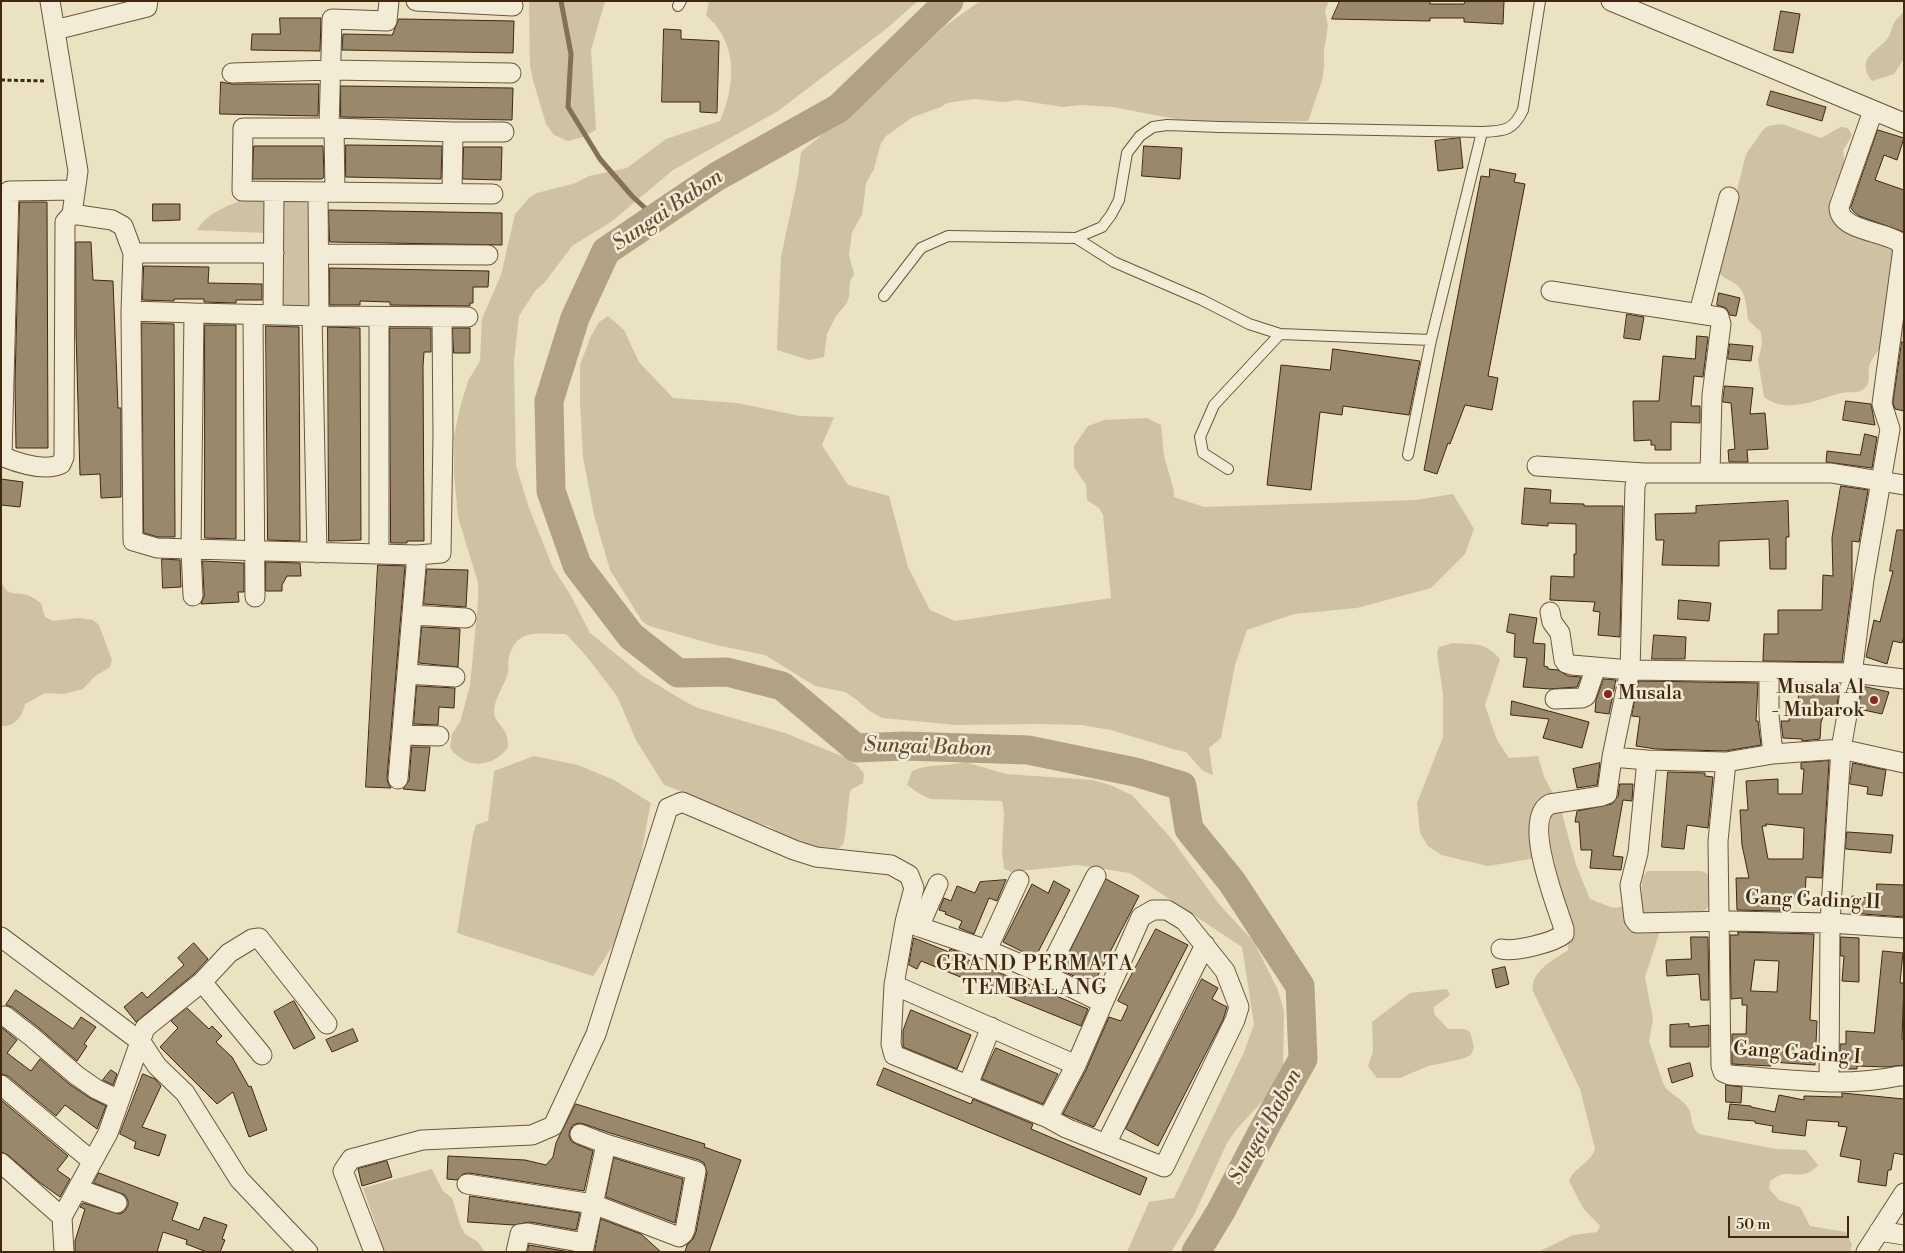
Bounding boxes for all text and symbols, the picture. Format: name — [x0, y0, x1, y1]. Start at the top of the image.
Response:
water label: Sungai Babon — [608, 165, 728, 257]
place label: Musala Al - Mubarok — [1771, 676, 1864, 723]
place label: Musala — [1618, 682, 1682, 706]
marker: Musala — [1602, 688, 1614, 700]
marker: Musala Al - Mubarok — [1868, 694, 1880, 706]
water label: Sungai Babon — [864, 733, 992, 763]
street label: Gang Gading II — [1745, 887, 1881, 915]
district label: GRAND PERMATA TEMBALANG — [934, 952, 1136, 1002]
street label: Gang Gading I — [1732, 1038, 1862, 1070]
water label: Sungai Babon — [1224, 1065, 1308, 1189]
scale bar — [1730, 1206, 1851, 1238]
text: 50 m — [1736, 1215, 1770, 1234]

